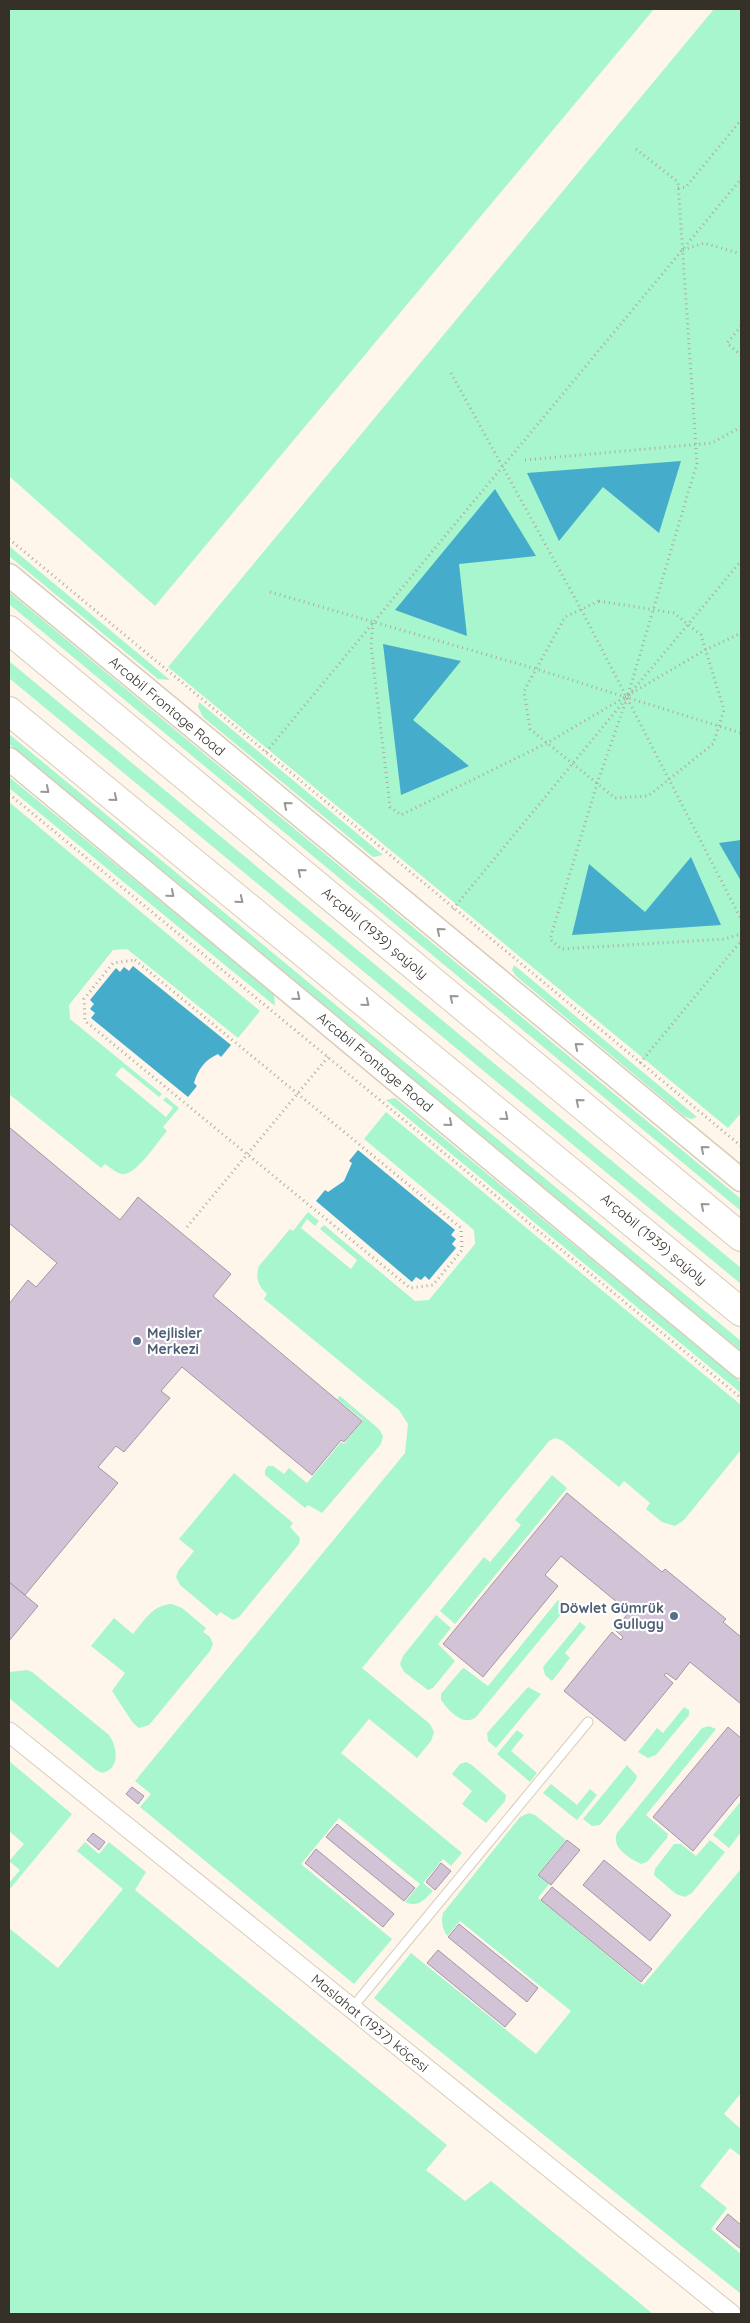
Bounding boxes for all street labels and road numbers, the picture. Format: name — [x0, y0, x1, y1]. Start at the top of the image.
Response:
street label: Arcabil Frontage Road — [105, 652, 229, 760]
street label: Arçabil (1939) şaýoly — [318, 883, 432, 983]
street label: Arcabil Frontage Road — [313, 1008, 437, 1116]
street label: Arçabil (1939) şaýoly — [597, 1189, 711, 1289]
street label: Maslahat (1937) köçesi — [308, 1970, 432, 2076]

